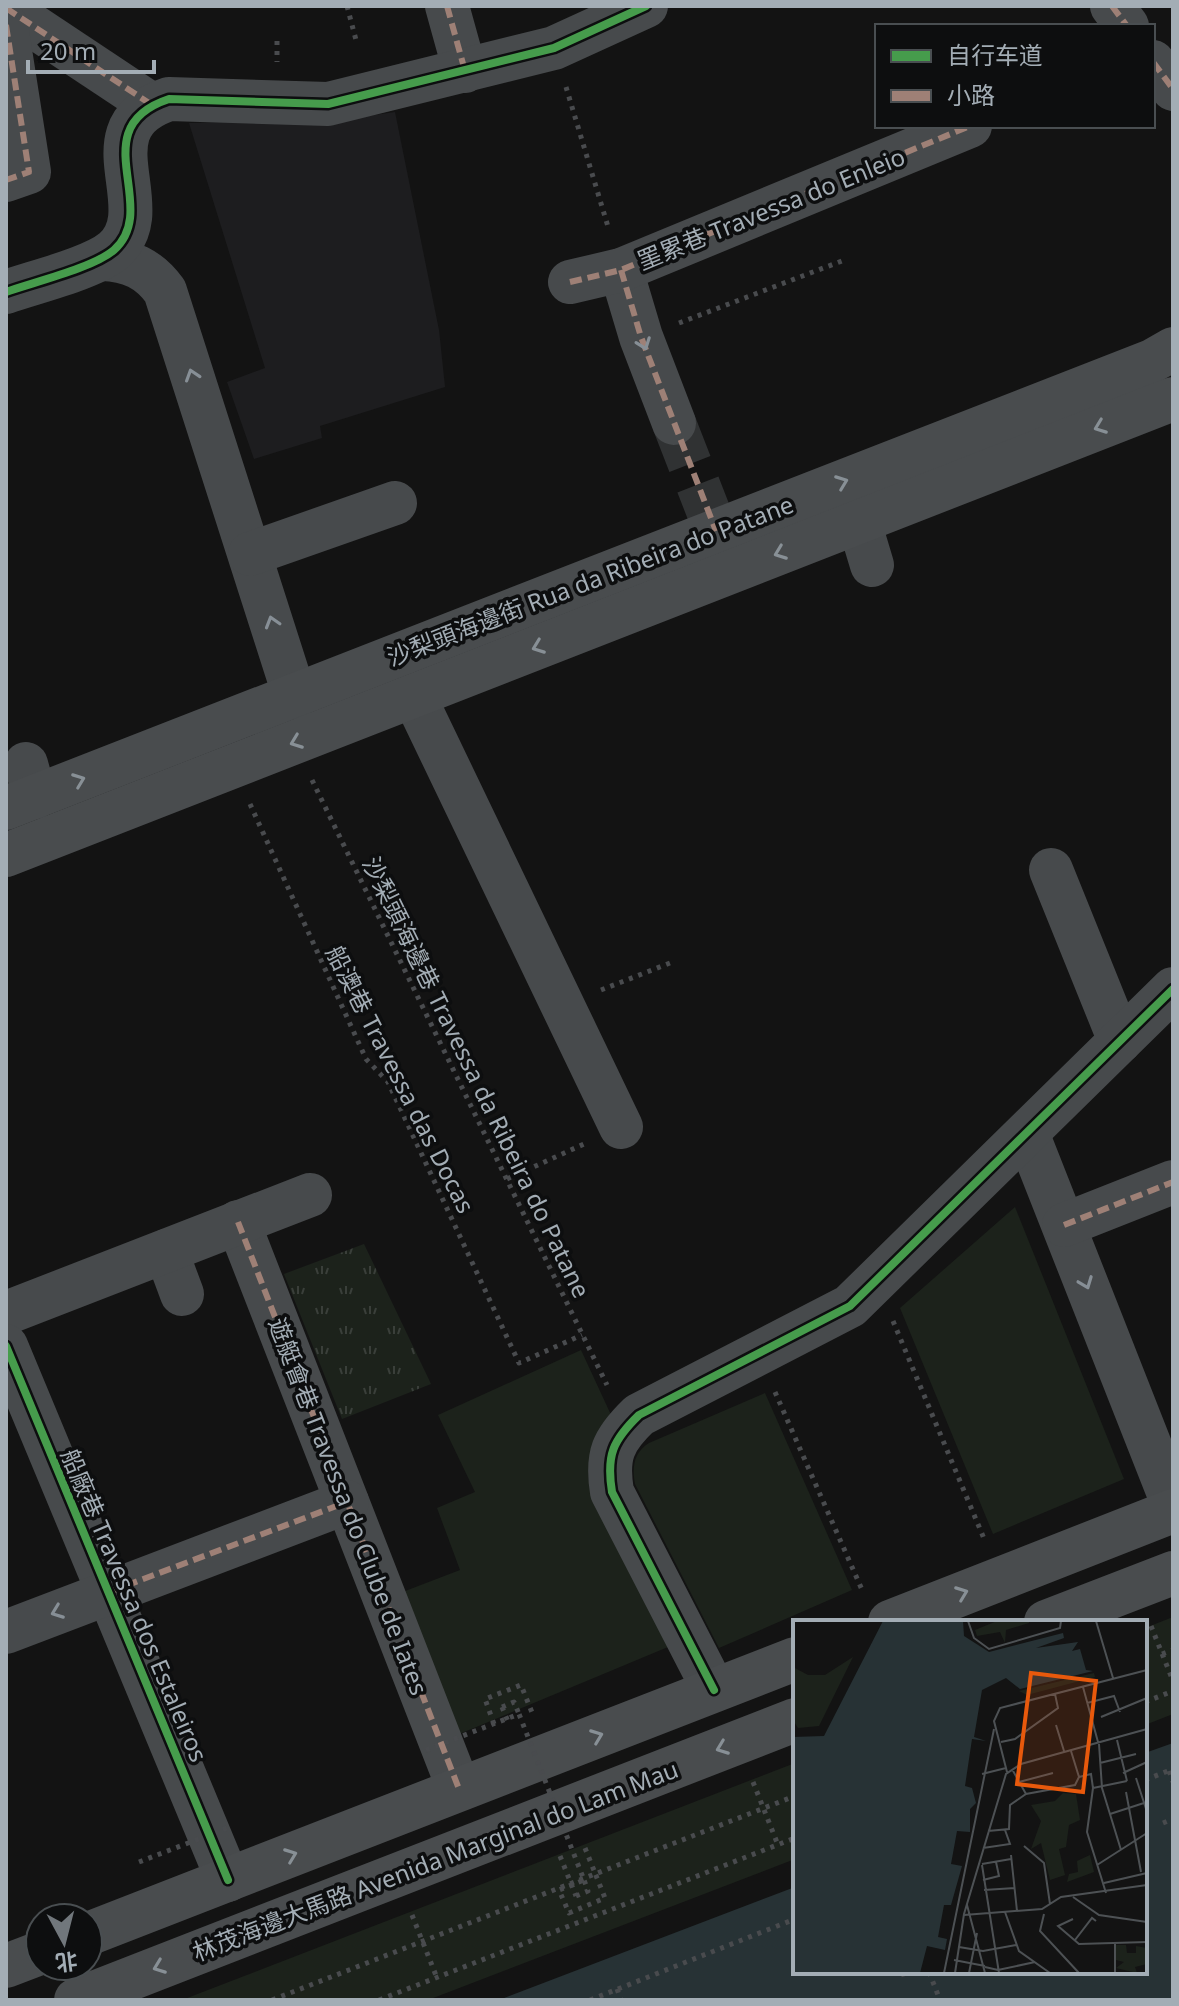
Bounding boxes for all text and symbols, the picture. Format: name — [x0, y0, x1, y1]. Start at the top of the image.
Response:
scale bar — [28, 24, 154, 74]
legend — [875, 24, 1155, 128]
text: 20 m — [40, 34, 96, 67]
text: 自行车道 — [947, 38, 1043, 71]
text: 小路 — [947, 78, 995, 111]
street label: 罣累巷 Travessa do Enleio — [632, 139, 910, 277]
one-way arrow — [634, 337, 651, 351]
one-way arrow — [186, 368, 202, 382]
one-way arrow — [1094, 417, 1108, 434]
one-way arrow — [835, 475, 849, 492]
street label: 沙梨頭海邊街 Rua da Ribeira do Patane — [382, 487, 798, 673]
one-way arrow — [774, 543, 788, 559]
one-way arrow — [265, 616, 281, 630]
one-way arrow — [532, 637, 546, 654]
one-way arrow — [290, 732, 304, 749]
one-way arrow — [71, 773, 85, 790]
street label: 沙梨頭海邊巷 Travessa da Ribeira do Patane — [355, 851, 599, 1303]
street label: 船澳巷 Travessa das Docas — [319, 940, 483, 1218]
one-way arrow — [1076, 1275, 1093, 1289]
street label: 遊艇會巷 Travessa do Clube de Iates — [262, 1313, 436, 1699]
street label: 船廠巷 Travessa dos Estaleiros — [54, 1443, 216, 1767]
one-way arrow — [954, 1587, 968, 1603]
one-way arrow — [51, 1602, 65, 1619]
inset map — [793, 1620, 1147, 1974]
one-way arrow — [589, 1729, 603, 1746]
one-way arrow — [716, 1738, 730, 1755]
street label: 林茂海邊大馬路 Avenida Marginal do Lam Mau — [187, 1752, 683, 1968]
one-way arrow — [283, 1848, 297, 1865]
north arrow — [24, 1902, 104, 1982]
text: 北 — [54, 1947, 79, 1979]
one-way arrow — [153, 1958, 167, 1974]

